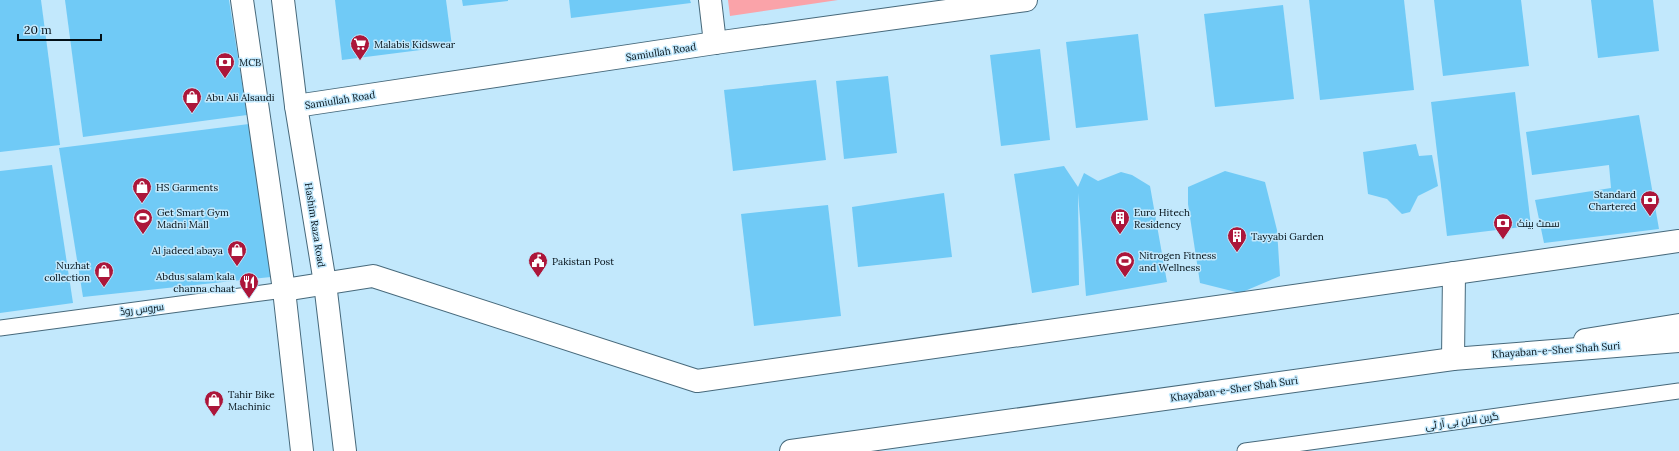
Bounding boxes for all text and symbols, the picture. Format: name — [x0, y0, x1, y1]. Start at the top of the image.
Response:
scale bar — [18, 16, 101, 42]
text: 20 m — [24, 22, 52, 37]
supermarket icon: Malabis Kidswear — [349, 33, 371, 61]
place label: Malabis Kidswear — [374, 38, 456, 51]
street label: Samiullah Road — [625, 40, 697, 64]
bank icon: MCB — [214, 51, 236, 79]
place label: MCB — [239, 56, 261, 69]
shop icon: Abu Ali Alsaudi — [181, 86, 203, 114]
street label: Samiullah Road — [304, 88, 376, 112]
place label: Abu Ali Alsaudi — [205, 91, 275, 104]
shop icon: HS Garments — [131, 176, 153, 204]
place label: HS Garments — [156, 181, 218, 194]
street label: Hashim Raza Road — [302, 182, 328, 268]
place label: Standard Chartered — [1589, 188, 1636, 213]
bank icon: Standard Chartered — [1639, 189, 1661, 217]
place label: Get Smart Gym Madni Mall — [157, 206, 229, 231]
place label: Euro Hitech Residency — [1134, 206, 1190, 231]
sports icon: Get Smart Gym Madni Mall — [132, 207, 154, 235]
building icon: Euro Hitech Residency — [1109, 207, 1131, 235]
bank icon: سمٹ بینک — [1492, 212, 1514, 240]
place label: سمٹ بینک — [1517, 217, 1560, 230]
building icon: Tayyabi Garden — [1226, 225, 1248, 253]
place label: Tayyabi Garden — [1251, 230, 1324, 243]
shop icon: Al jadeed abaya — [226, 239, 248, 267]
place label: Al jadeed abaya — [151, 244, 223, 257]
place label: Nitrogen Fitness and Wellness — [1139, 249, 1217, 274]
public building icon: Pakistan Post — [527, 250, 549, 278]
sports icon: Nitrogen Fitness and Wellness — [1114, 250, 1136, 278]
place label: Pakistan Post — [552, 255, 614, 268]
place label: Nuzhat collection — [44, 259, 90, 284]
shop icon: Nuzhat collection — [93, 260, 115, 288]
place label: Abdus salam kala channa chaat — [155, 270, 235, 295]
restaurant icon: Abdus salam kala channa chaat — [238, 271, 260, 299]
street label: سروس روڈ — [119, 300, 165, 318]
street label: Khayaban-e-Sher Shah Suri — [1491, 339, 1621, 361]
street label: Khayaban-e-Sher Shah Suri — [1169, 374, 1299, 404]
place label: Tahir Bike Machinic — [228, 388, 275, 413]
shop icon: Tahir Bike Machinic — [203, 389, 225, 417]
street label: گرین لائن بی آر ٹی — [1424, 409, 1500, 433]

